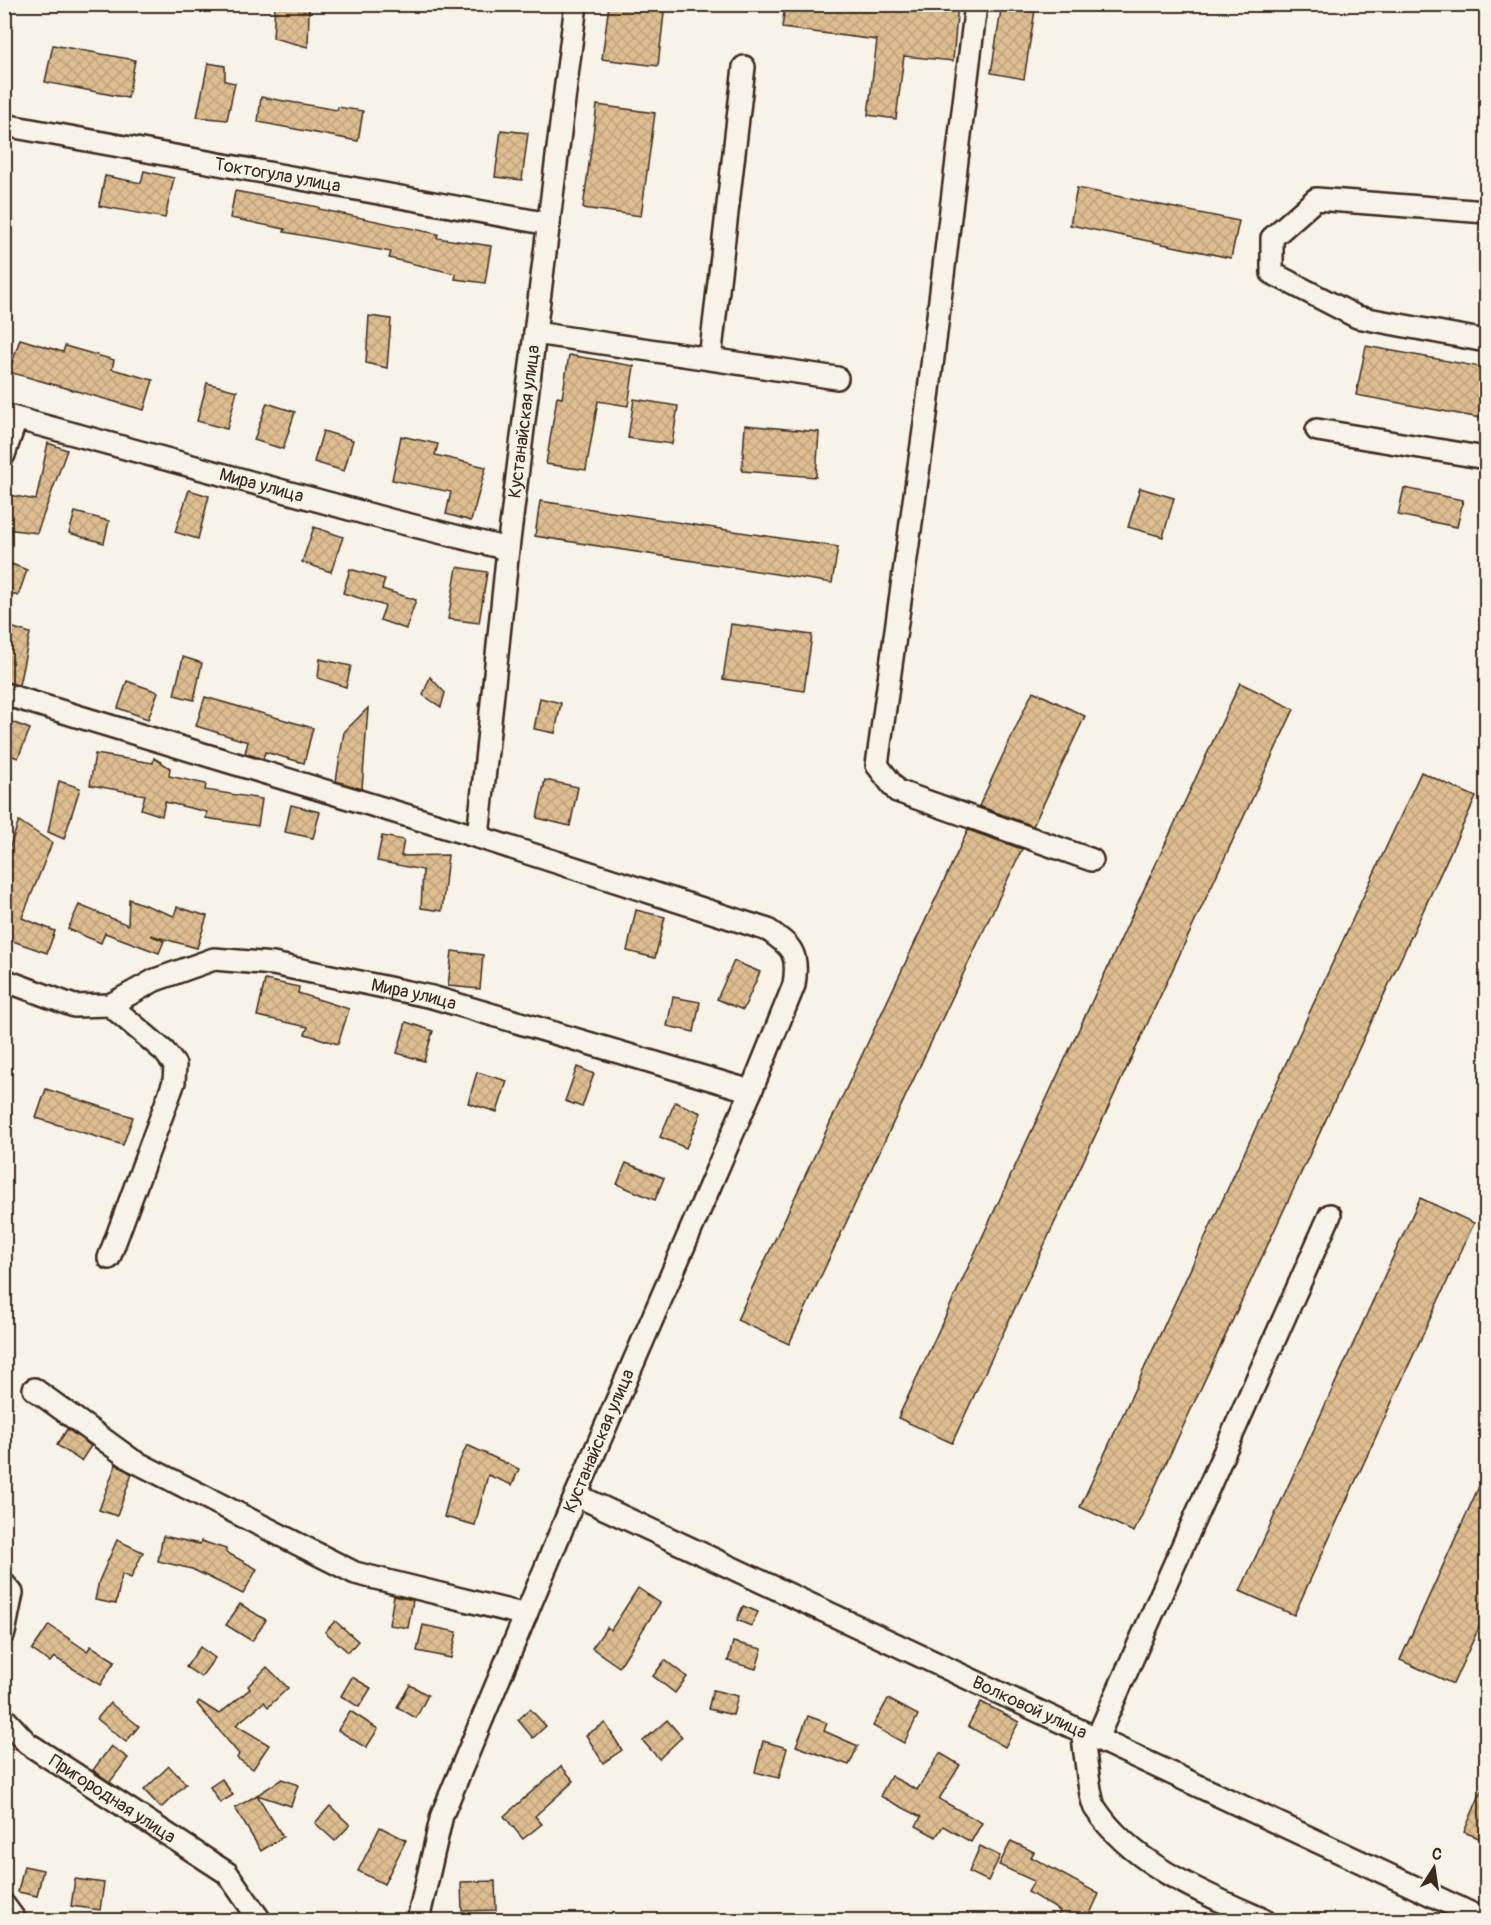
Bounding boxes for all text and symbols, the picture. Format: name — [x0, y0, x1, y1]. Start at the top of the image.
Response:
street label: Токтогула улица — [212, 152, 343, 197]
street label: Кустанайская улица — [503, 344, 545, 500]
street label: Мира улица — [217, 463, 306, 508]
street label: Мира улица — [369, 973, 459, 1015]
street label: Кустанайская улица — [558, 1366, 640, 1516]
street label: Волковой улица — [969, 1670, 1091, 1744]
street label: Пригородная улица — [45, 1749, 180, 1848]
north arrow — [1404, 1838, 1464, 1898]
text: С — [1430, 1843, 1444, 1865]

